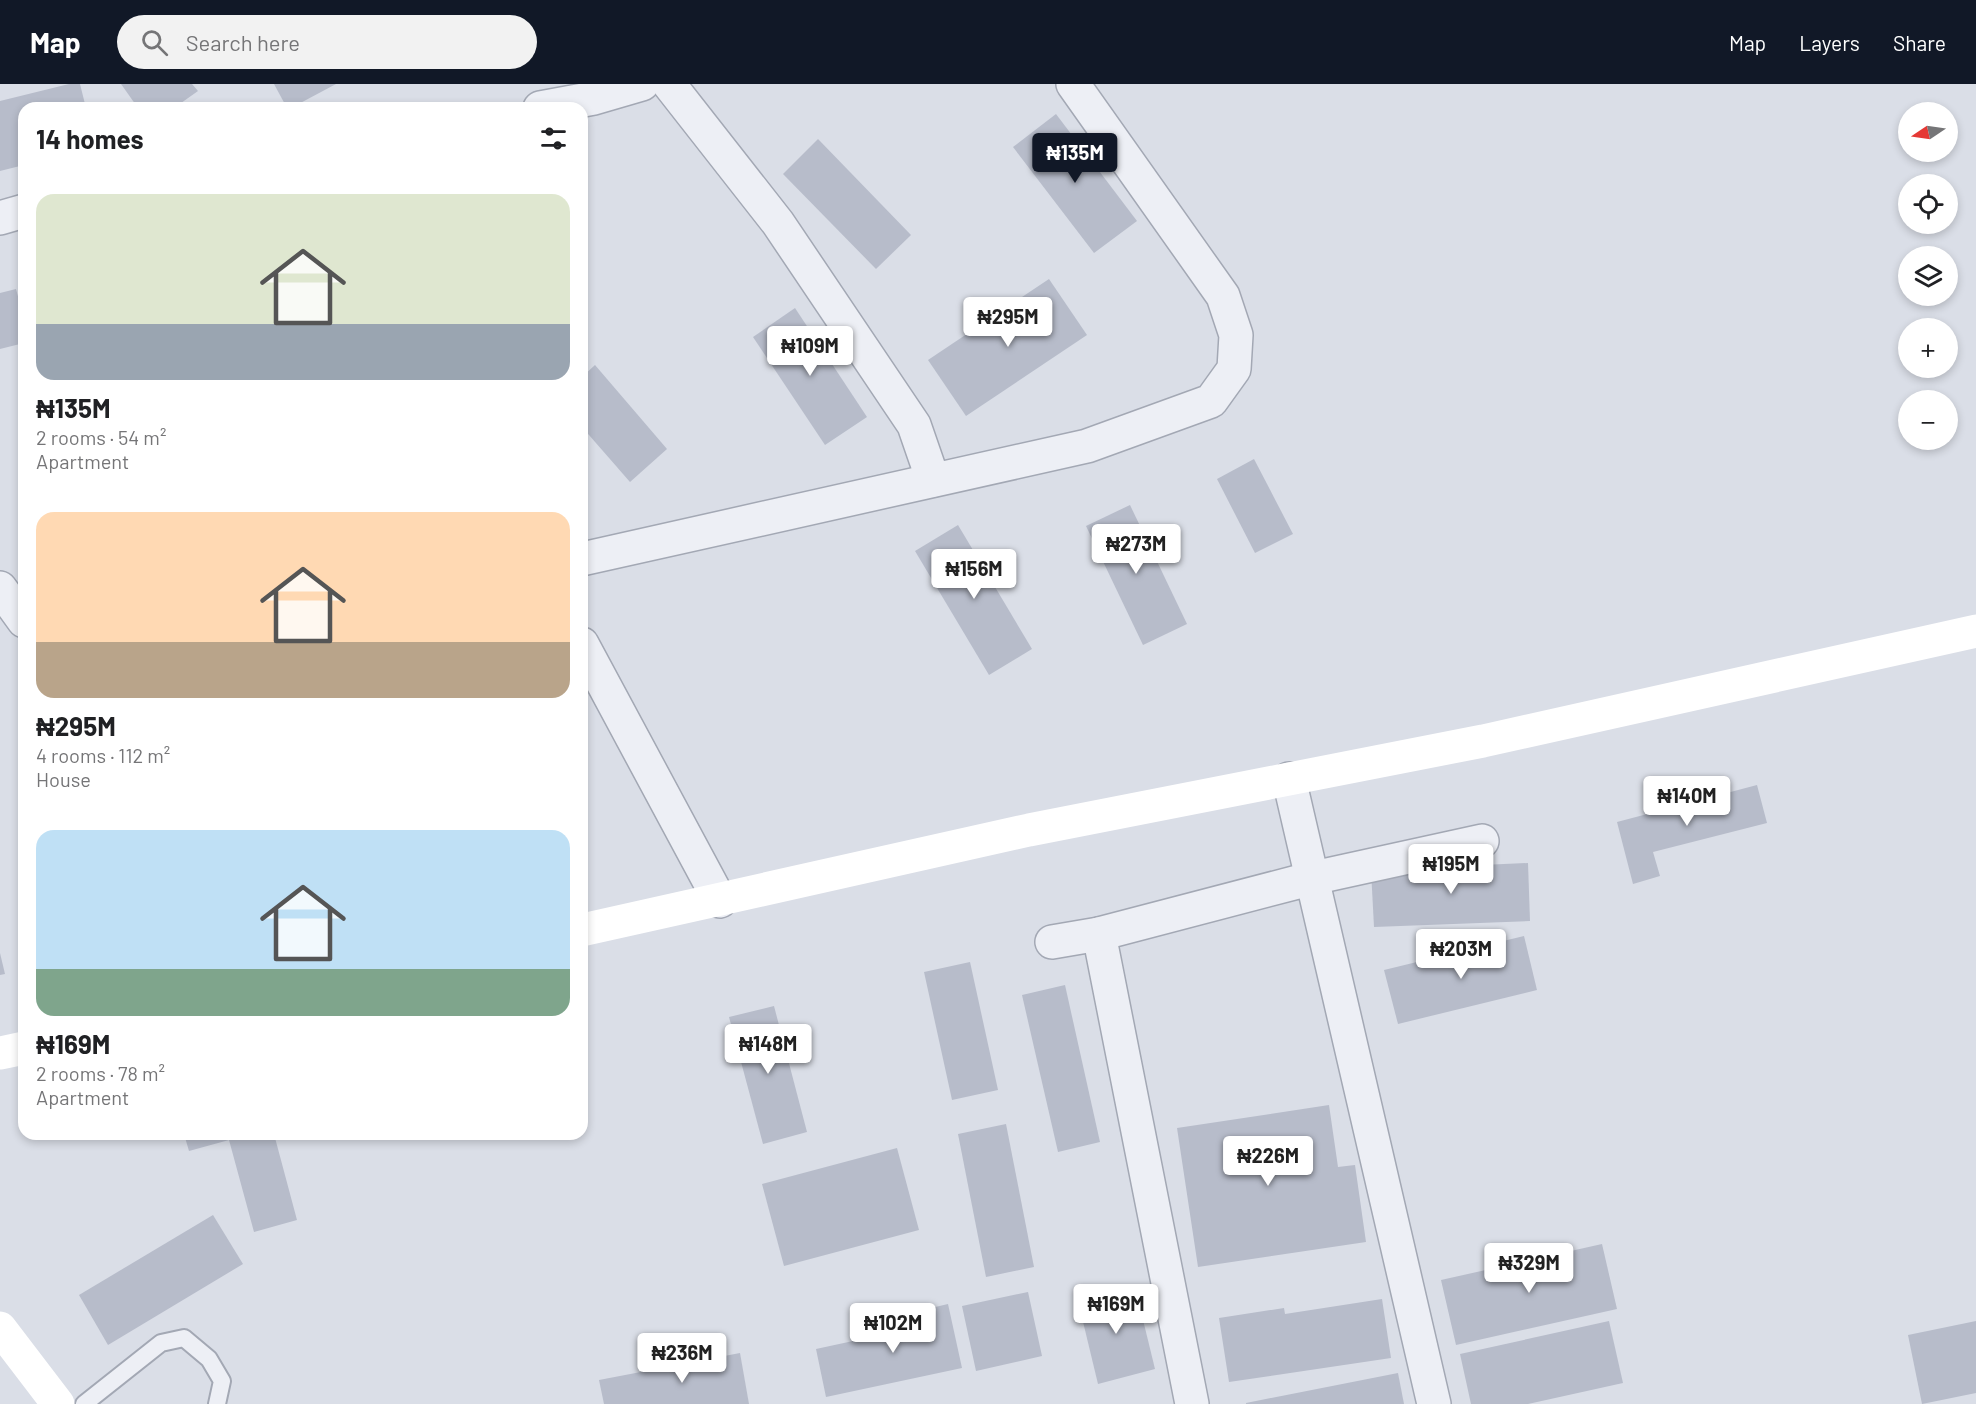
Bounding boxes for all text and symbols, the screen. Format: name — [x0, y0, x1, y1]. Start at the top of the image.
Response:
search box — [117, 15, 537, 69]
text: Map — [30, 25, 81, 59]
icon: search — [138, 26, 171, 59]
text: Search here — [186, 29, 300, 55]
text: Map — [1729, 30, 1766, 55]
text: Layers — [1799, 30, 1860, 55]
text: Share — [1893, 30, 1946, 55]
north arrow — [1898, 102, 1958, 162]
map controls — [1898, 102, 1958, 450]
icon: filters — [537, 122, 570, 155]
text: 14 homes — [36, 123, 143, 154]
pin: ₦135M — [1033, 133, 1117, 184]
text: ₦135M — [1046, 140, 1104, 164]
button: locate — [1898, 174, 1958, 234]
icon: home — [249, 233, 357, 341]
button: layers — [1898, 246, 1958, 306]
pin: ₦295M — [966, 297, 1050, 348]
text: ₦295M — [977, 304, 1039, 328]
button: + — [1898, 318, 1958, 378]
pin: ₦109M — [768, 326, 852, 377]
text: ₦109M — [781, 333, 839, 357]
button: − — [1898, 390, 1958, 450]
text: ₦135M — [36, 392, 111, 423]
text: 2 rooms · 54 m² — [36, 425, 166, 449]
text: Apartment — [36, 449, 129, 473]
pin: ₦273M — [1094, 524, 1178, 575]
text: ₦273M — [1106, 531, 1166, 555]
pin: ₦156M — [932, 549, 1016, 600]
icon: home — [249, 551, 357, 659]
text: ₦156M — [945, 556, 1003, 580]
text: ₦295M — [36, 710, 116, 741]
text: 4 rooms · 112 m² — [36, 743, 170, 767]
text: House — [36, 767, 91, 791]
pin: ₦140M — [1645, 776, 1729, 827]
text: ₦140M — [1657, 783, 1717, 807]
pin: ₦195M — [1409, 844, 1493, 895]
text: ₦195M — [1422, 851, 1480, 875]
icon: home — [249, 869, 357, 977]
pin: ₦203M — [1419, 929, 1503, 980]
text: ₦203M — [1430, 936, 1492, 960]
pin: ₦148M — [726, 1024, 810, 1075]
text: ₦169M — [36, 1028, 110, 1059]
text: ₦148M — [739, 1031, 797, 1055]
text: 2 rooms · 78 m² — [36, 1061, 165, 1085]
text: Apartment — [36, 1085, 129, 1109]
pin: ₦226M — [1226, 1136, 1310, 1187]
text: ₦226M — [1237, 1143, 1299, 1167]
pin: ₦329M — [1487, 1243, 1571, 1294]
text: ₦329M — [1498, 1250, 1560, 1274]
pin: ₦169M — [1074, 1284, 1158, 1335]
text: ₦169M — [1087, 1291, 1145, 1315]
pin: ₦102M — [851, 1303, 935, 1354]
text: ₦102M — [864, 1310, 922, 1334]
pin: ₦236M — [640, 1333, 724, 1384]
text: ₦236M — [651, 1340, 713, 1364]

